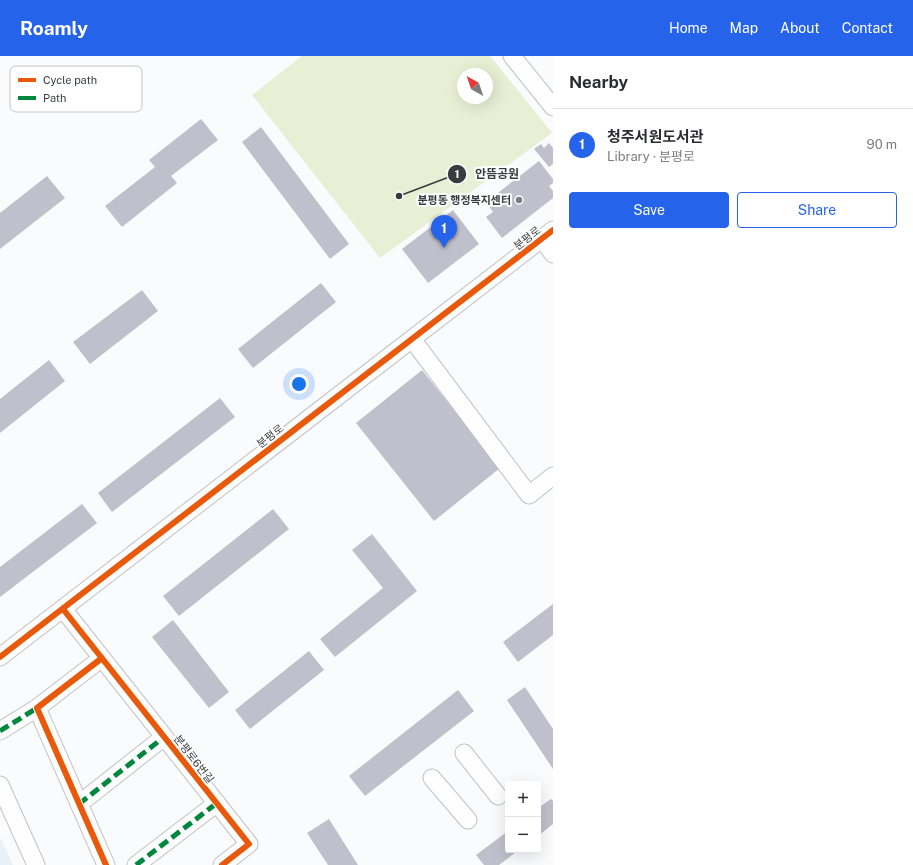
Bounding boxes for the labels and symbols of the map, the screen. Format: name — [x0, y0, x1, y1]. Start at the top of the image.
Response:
legend — [10, 66, 142, 112]
north arrow — [457, 68, 493, 104]
text: Cycle path — [43, 74, 97, 86]
text: Path — [43, 92, 66, 104]
callout: 안뜸공원 — [447, 162, 527, 186]
text: 1 — [454, 167, 460, 181]
text: 안뜸공원 — [475, 167, 519, 181]
place label: 분평동 행정복지센터 — [417, 194, 511, 206]
marker: 분평동 행정복지센터 — [514, 195, 524, 205]
pin: 1 — [431, 215, 457, 248]
street label: 분평로 — [511, 224, 543, 252]
your location — [289, 374, 309, 394]
street label: 분평로 — [254, 422, 286, 450]
street label: 분평로6번길 — [172, 733, 216, 785]

